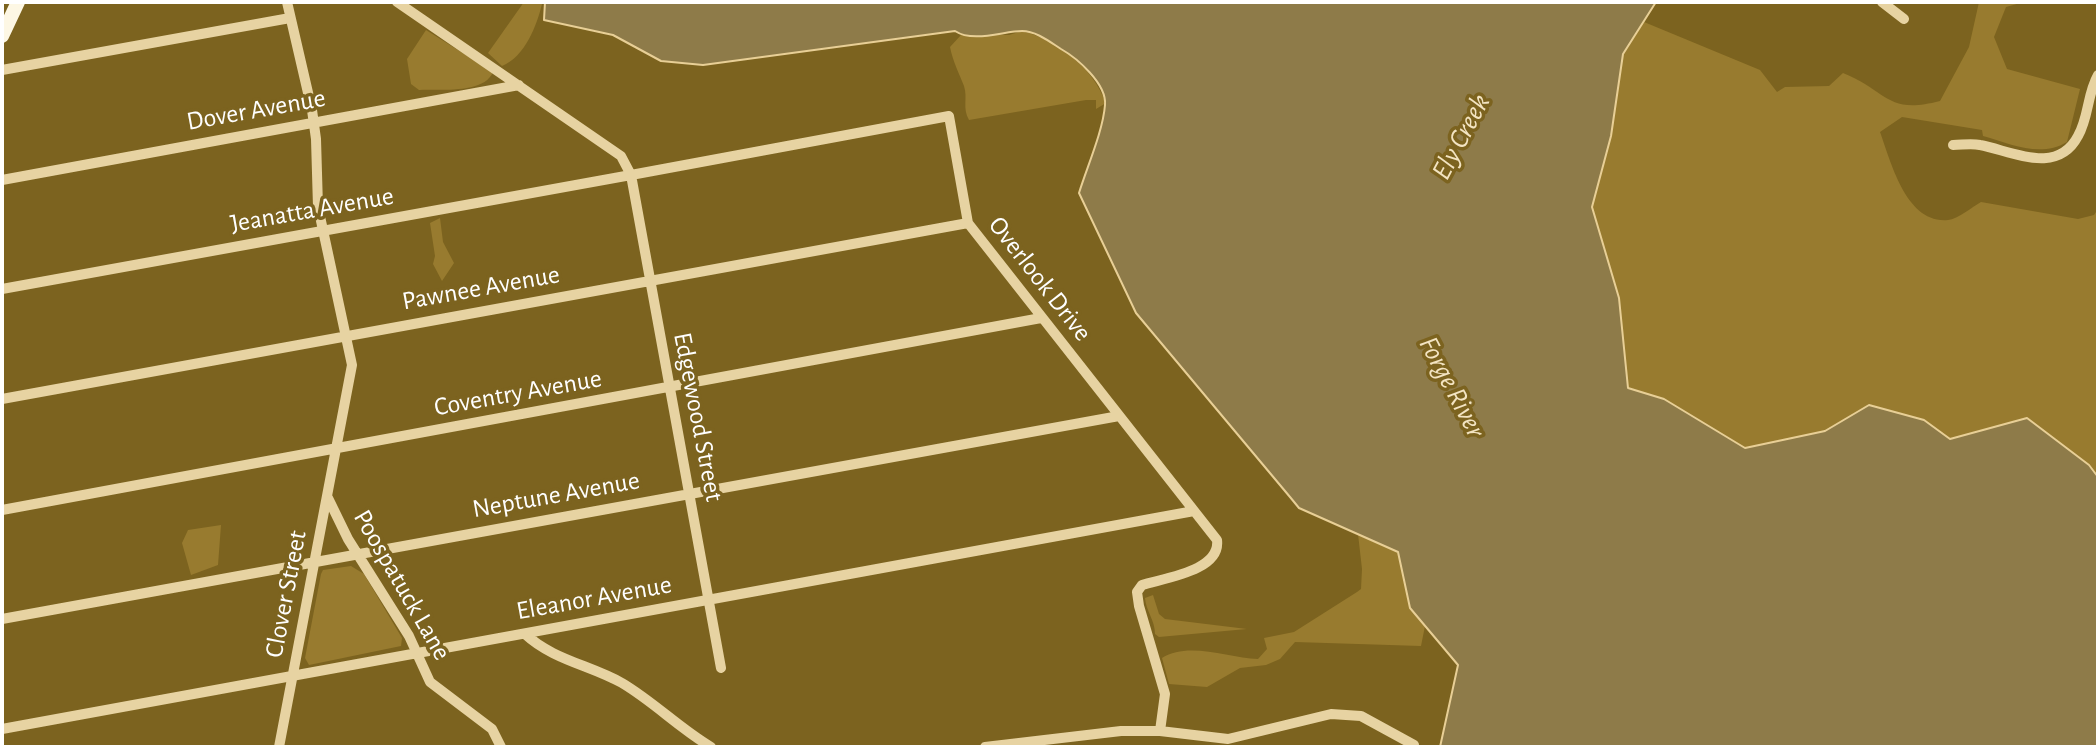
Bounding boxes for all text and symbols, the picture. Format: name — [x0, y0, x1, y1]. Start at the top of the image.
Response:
street label: Dover Avenue — [184, 82, 328, 138]
water label: Ely Creek — [1425, 89, 1497, 185]
street label: Jeanatta Avenue — [228, 180, 396, 240]
street label: Overlook Drive — [982, 210, 1098, 348]
street label: Pawnee Avenue — [400, 259, 562, 317]
street label: Edgewood Street — [666, 330, 730, 504]
water label: Forge River — [1411, 331, 1493, 443]
street label: Coventry Avenue — [432, 363, 604, 423]
street label: Neptune Avenue — [470, 465, 642, 525]
street label: Poospatuck Lane — [346, 504, 458, 666]
street label: Clover Street — [258, 528, 314, 660]
street label: Eleanor Avenue — [514, 569, 674, 627]

